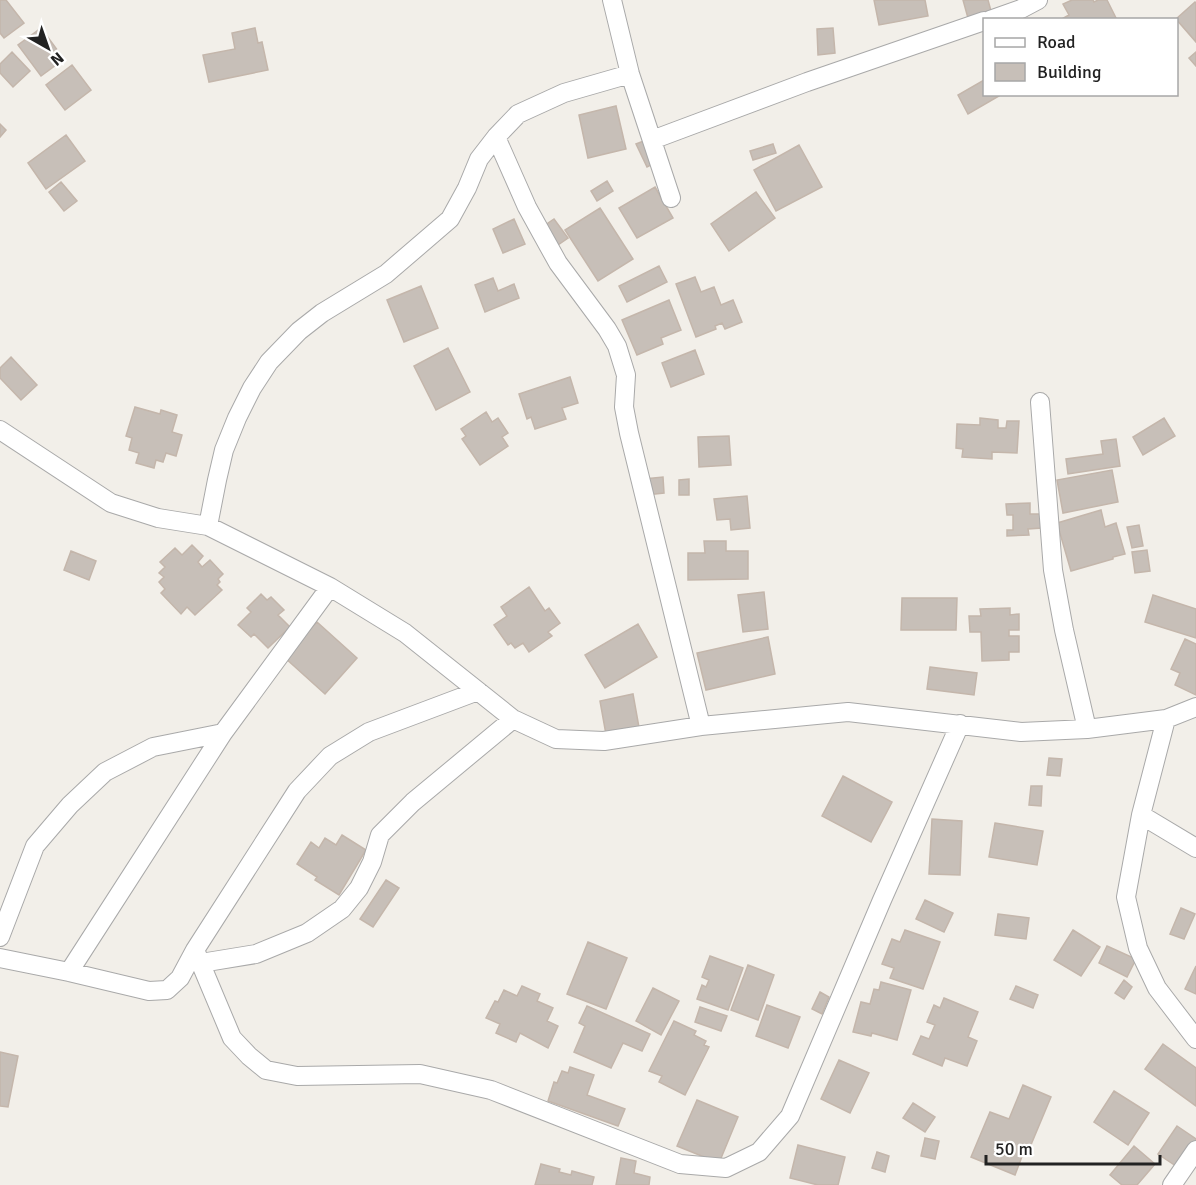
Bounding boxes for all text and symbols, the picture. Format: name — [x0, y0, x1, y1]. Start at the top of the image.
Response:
north arrow — [18, 18, 78, 78]
legend — [983, 18, 1178, 96]
text: Road — [1037, 31, 1076, 53]
text: N — [46, 47, 68, 70]
text: Building — [1037, 61, 1101, 83]
scale bar — [986, 1128, 1160, 1166]
text: 50 m — [995, 1138, 1033, 1160]

